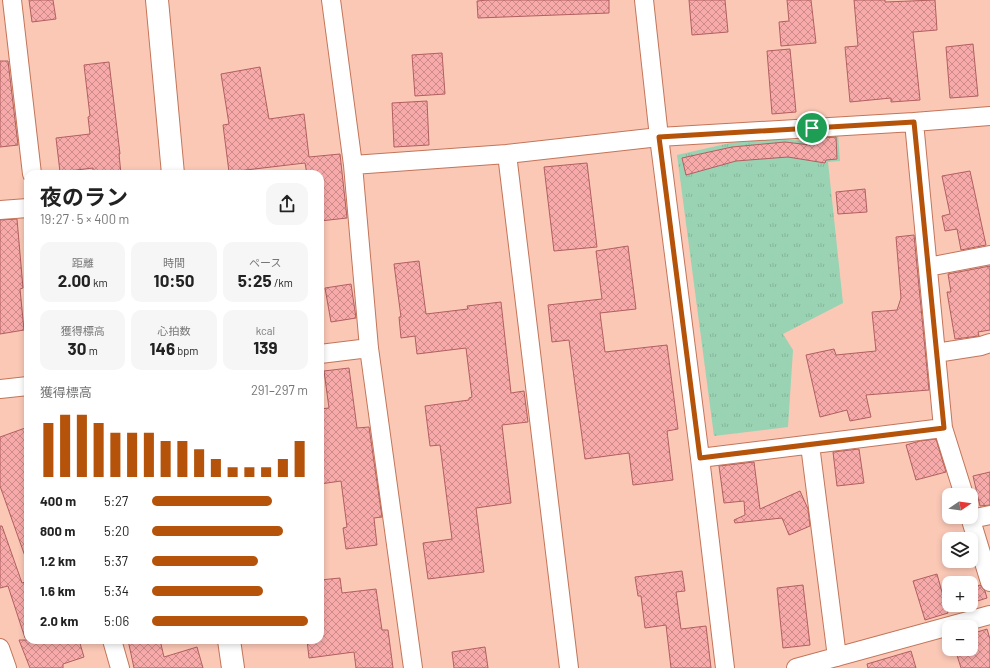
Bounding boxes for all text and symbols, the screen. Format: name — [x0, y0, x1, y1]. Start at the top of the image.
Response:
pin — [795, 111, 829, 145]
icon: arrive — [801, 117, 823, 139]
text: 夜のラン — [40, 183, 128, 209]
button: share — [266, 183, 308, 225]
text: 19:27 · 5 × 400 m — [40, 211, 129, 227]
text: 距離 — [72, 256, 94, 269]
text: 時間 — [163, 256, 185, 269]
text: ペース — [249, 256, 282, 269]
text: 2.00 — [58, 270, 91, 290]
text: 10:50 — [154, 270, 194, 290]
text: 5:25 — [238, 270, 272, 290]
text: km — [91, 276, 108, 289]
text: /km — [272, 276, 293, 289]
text: 獲得標高 — [61, 324, 105, 337]
text: 心拍数 — [157, 324, 190, 337]
text: kcal — [256, 324, 275, 337]
text: 139 — [253, 337, 277, 357]
text: 30 — [68, 338, 86, 358]
text: 146 — [150, 338, 175, 358]
text: m — [86, 344, 98, 357]
text: bpm — [175, 344, 198, 357]
text: 291–297 m — [251, 382, 308, 398]
text: 獲得標高 — [40, 384, 92, 400]
north arrow — [942, 488, 978, 524]
map controls — [942, 488, 978, 656]
text: 400 m — [40, 493, 76, 509]
text: 5:27 — [104, 493, 128, 509]
text: 800 m — [40, 523, 75, 539]
text: 5:20 — [104, 523, 129, 539]
button: layers — [942, 532, 978, 568]
text: 1.2 km — [40, 553, 76, 569]
text: 5:37 — [104, 553, 128, 569]
button: + — [942, 576, 978, 612]
text: 1.6 km — [40, 583, 75, 599]
text: 5:34 — [104, 583, 129, 599]
text: 2.0 km — [40, 613, 78, 629]
text: 5:06 — [104, 613, 129, 629]
button: − — [942, 620, 978, 656]

